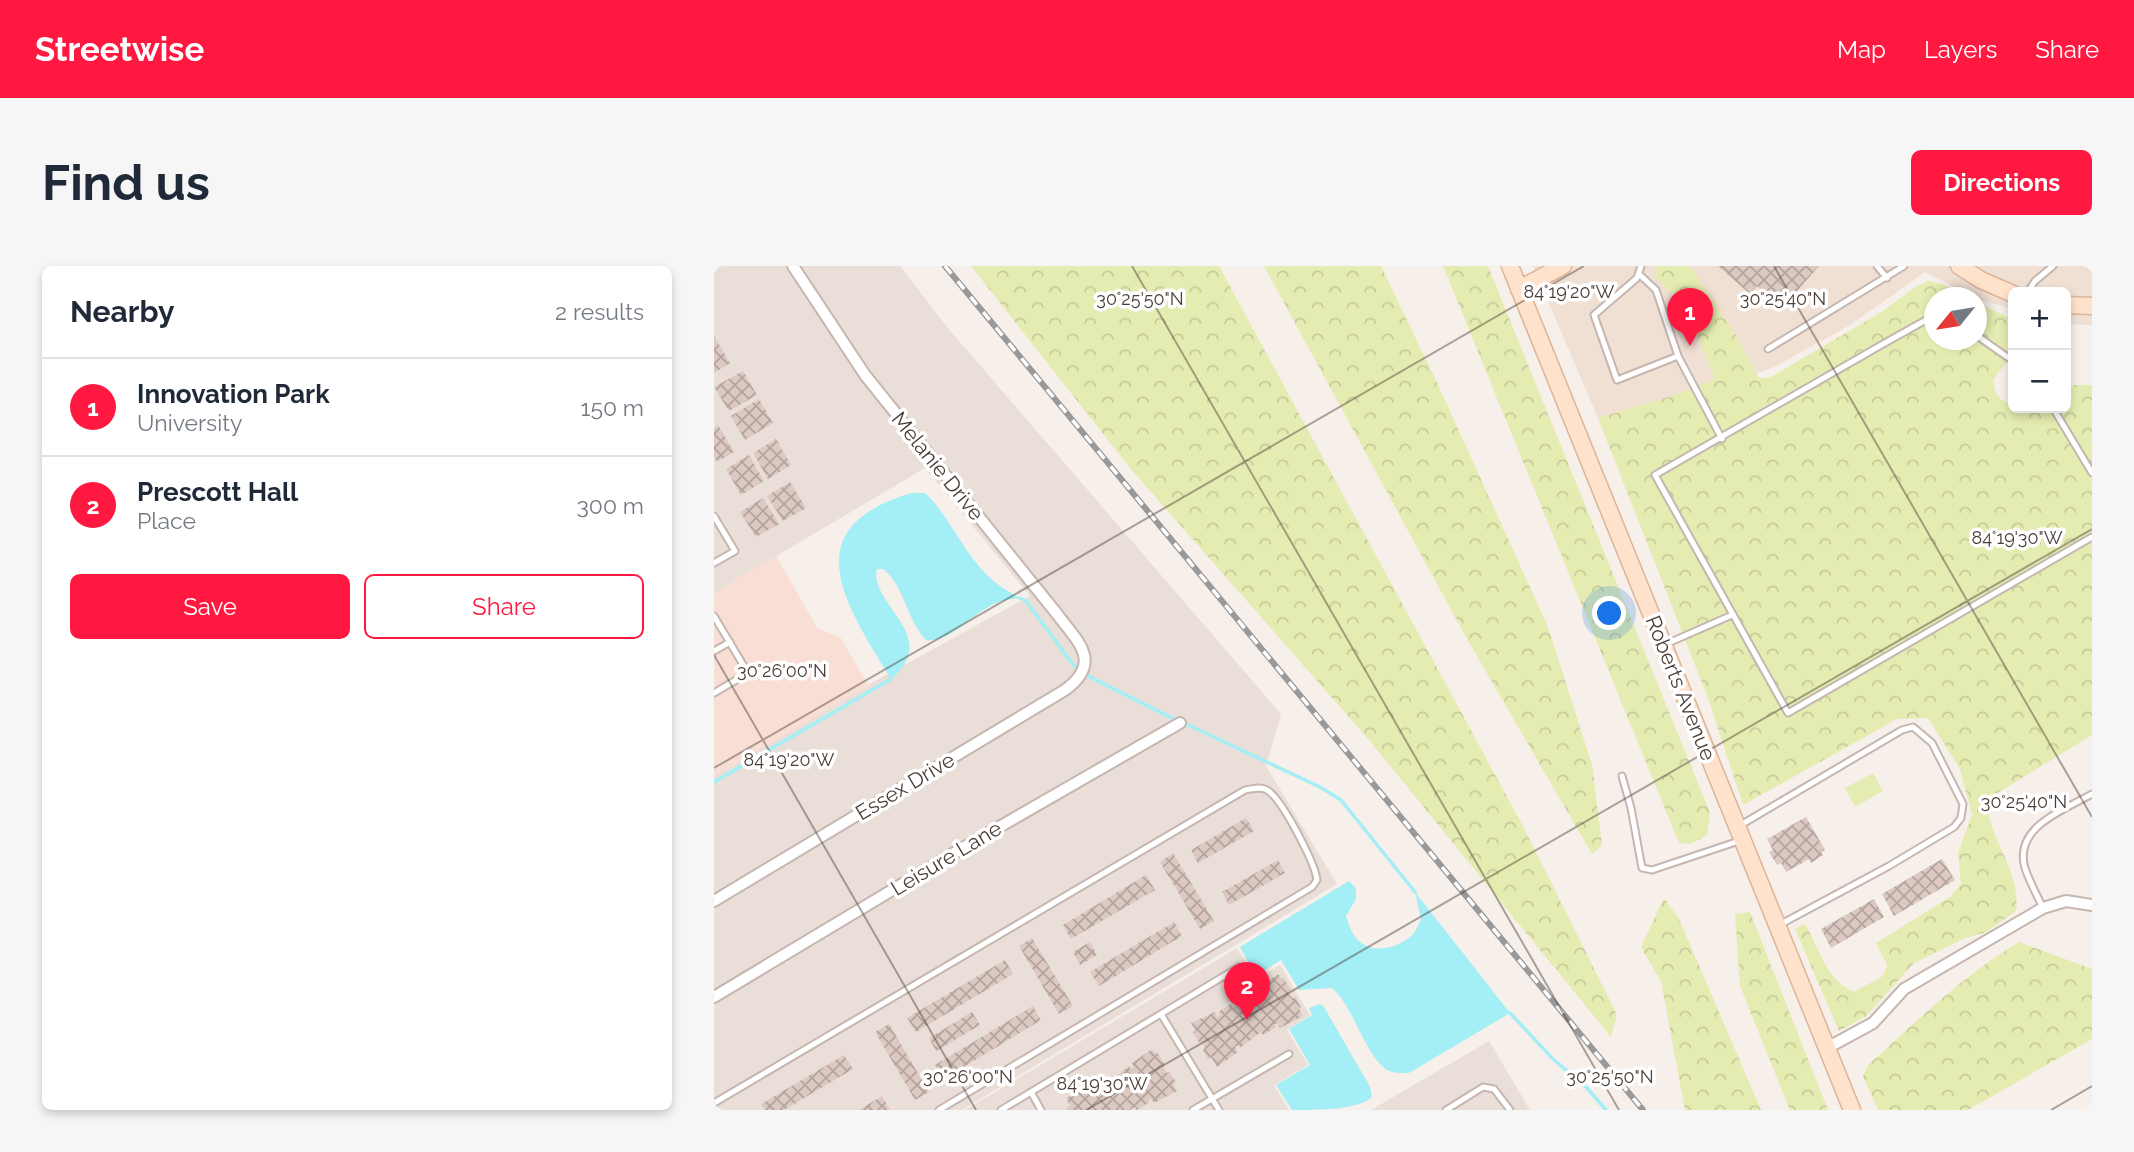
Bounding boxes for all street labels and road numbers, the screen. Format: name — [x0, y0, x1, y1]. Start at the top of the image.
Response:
street label: Melanie Drive — [887, 407, 989, 525]
street label: Roberts Avenue — [1641, 612, 1721, 764]
street label: Essex Drive — [851, 747, 959, 825]
street label: Leisure Lane — [886, 815, 1006, 901]

